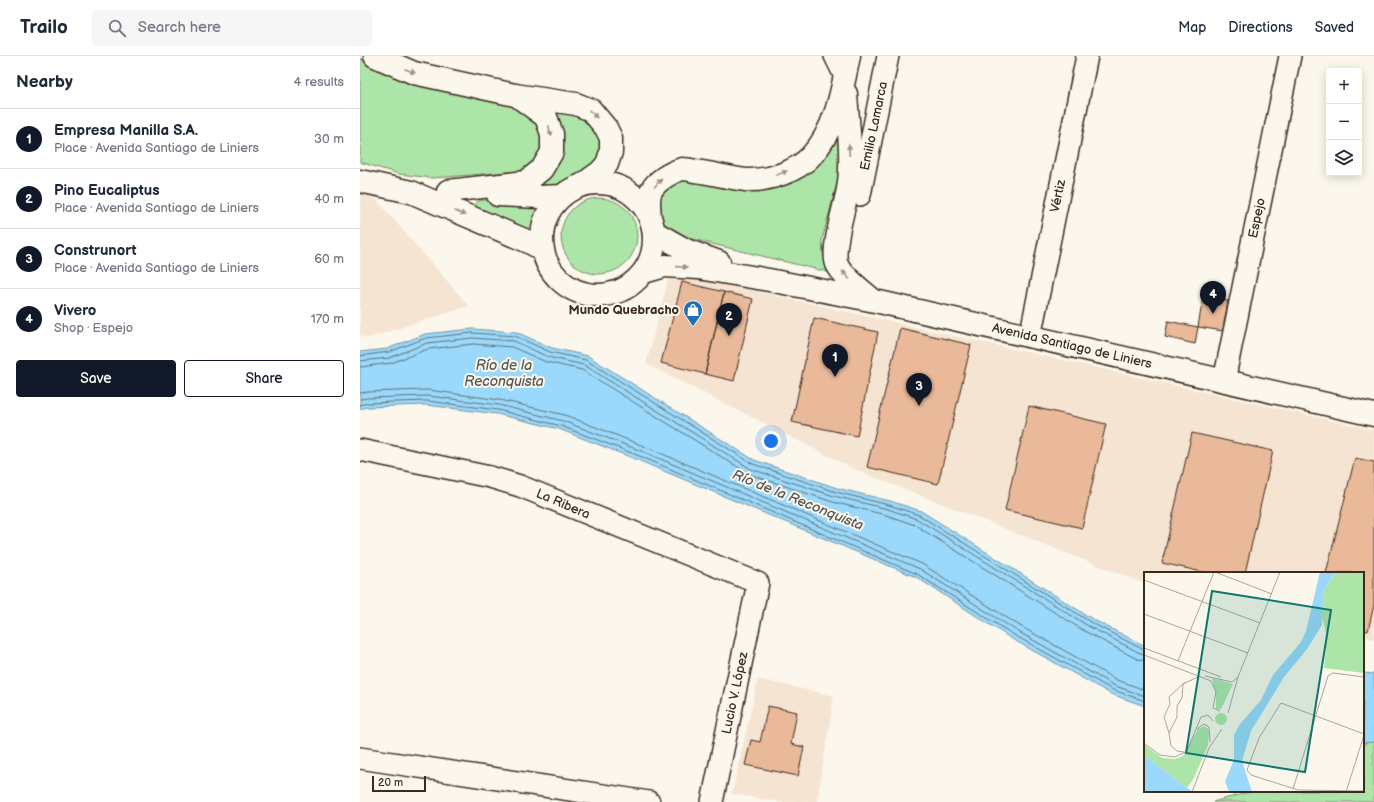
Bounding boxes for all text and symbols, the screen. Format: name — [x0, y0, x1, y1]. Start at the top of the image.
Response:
search box — [92, 10, 372, 46]
text: Trailo — [20, 16, 68, 39]
icon: search — [106, 17, 128, 39]
text: Search here — [138, 18, 221, 37]
text: Map — [1178, 19, 1206, 36]
text: Directions — [1228, 19, 1293, 36]
text: Saved — [1315, 19, 1354, 36]
one-way arrow — [405, 68, 417, 74]
map controls — [1326, 68, 1362, 176]
button: + — [1326, 68, 1362, 104]
text: Nearby — [16, 72, 73, 92]
text: 4 results — [294, 74, 344, 90]
street label: Emilio Lamarca — [857, 80, 891, 172]
button: − — [1326, 104, 1362, 140]
one-way arrow — [587, 109, 598, 118]
text: Empresa Manilla S.A. — [54, 121, 198, 140]
one-way arrow — [548, 125, 554, 138]
text: 1 — [26, 131, 32, 147]
text: 30 m — [314, 131, 344, 147]
text: Place · Avenida Santiago de Liniers — [54, 140, 259, 156]
button: layers — [1326, 140, 1362, 176]
one-way arrow — [846, 144, 853, 156]
one-way arrow — [777, 170, 789, 176]
street label: Vértiz — [1047, 177, 1069, 214]
one-way arrow — [654, 178, 663, 188]
text: Pino Eucaliptus — [54, 181, 160, 200]
text: 2 — [25, 191, 33, 207]
text: 40 m — [314, 191, 344, 207]
street label: Espejo — [1245, 196, 1269, 240]
text: Place · Avenida Santiago de Liniers — [54, 200, 259, 216]
one-way arrow — [454, 210, 465, 216]
text: Construnort — [54, 241, 137, 260]
text: 3 — [25, 251, 33, 267]
text: 60 m — [314, 251, 344, 267]
text: Place · Avenida Santiago de Liniers — [54, 260, 259, 276]
one-way arrow — [676, 264, 688, 271]
one-way arrow — [842, 270, 851, 281]
pin: 4 — [1200, 281, 1226, 314]
shop icon: Mundo Quebracho — [682, 299, 704, 327]
text: Vivero — [54, 301, 96, 320]
place label: Mundo Quebracho — [569, 302, 679, 318]
pin: 2 — [716, 303, 742, 336]
text: 4 — [25, 311, 33, 327]
text: 170 m — [311, 311, 344, 327]
text: Shop · Espejo — [54, 320, 133, 336]
street label: Avenida Santiago de Liniers — [990, 320, 1154, 372]
pin: 1 — [822, 344, 848, 377]
water label: Río de la Reconquista — [464, 357, 544, 390]
button: Save — [16, 360, 176, 397]
button: Share — [184, 360, 344, 397]
pin: 3 — [906, 373, 932, 406]
your location — [761, 431, 781, 451]
water label: Río de la Reconquista — [730, 466, 866, 534]
street label: La Ribera — [534, 485, 592, 523]
inset map — [1144, 572, 1364, 792]
street label: Lucio V. López — [718, 650, 752, 736]
scale bar — [372, 774, 426, 793]
text: 20 m — [378, 776, 403, 789]

